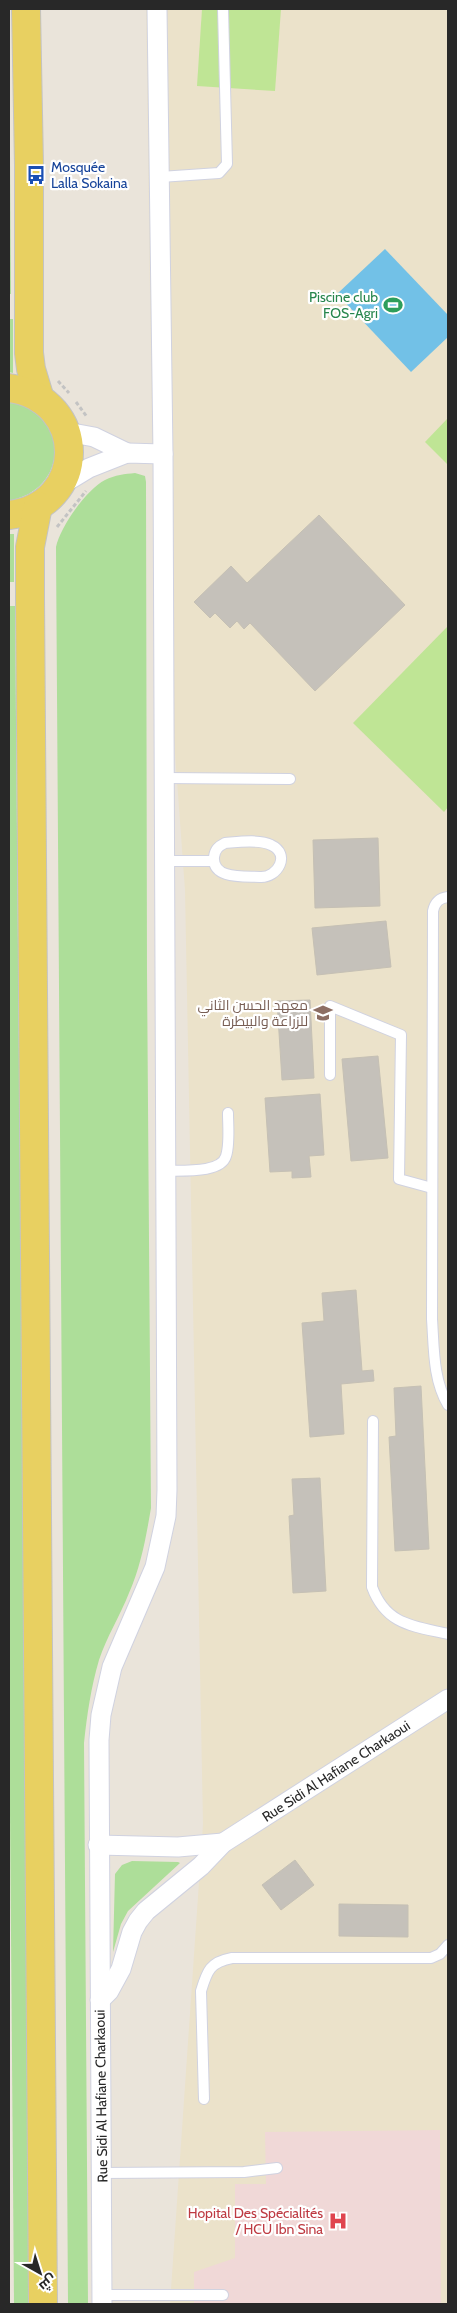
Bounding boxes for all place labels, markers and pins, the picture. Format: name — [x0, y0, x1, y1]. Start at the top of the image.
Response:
place label: Mosquée Lalla Sokaina — [51, 158, 128, 192]
bus stop icon: Mosquée Lalla Sokaina — [25, 164, 47, 186]
place label: Piscine club FOS-Agri — [309, 288, 378, 322]
sports icon: Piscine club FOS-Agri — [382, 294, 404, 316]
place label: معهد الحسن الثاني للزراعة والبيطرة — [197, 996, 308, 1030]
school or university icon: معهد الحسن الثاني للزراعة والبيطرة — [312, 1002, 334, 1024]
place label: Hopital Des Spécialités / HCU Ibn Sina — [188, 2204, 323, 2238]
hospital icon: Hopital Des Spécialités / HCU Ibn Sina — [327, 2210, 349, 2232]

